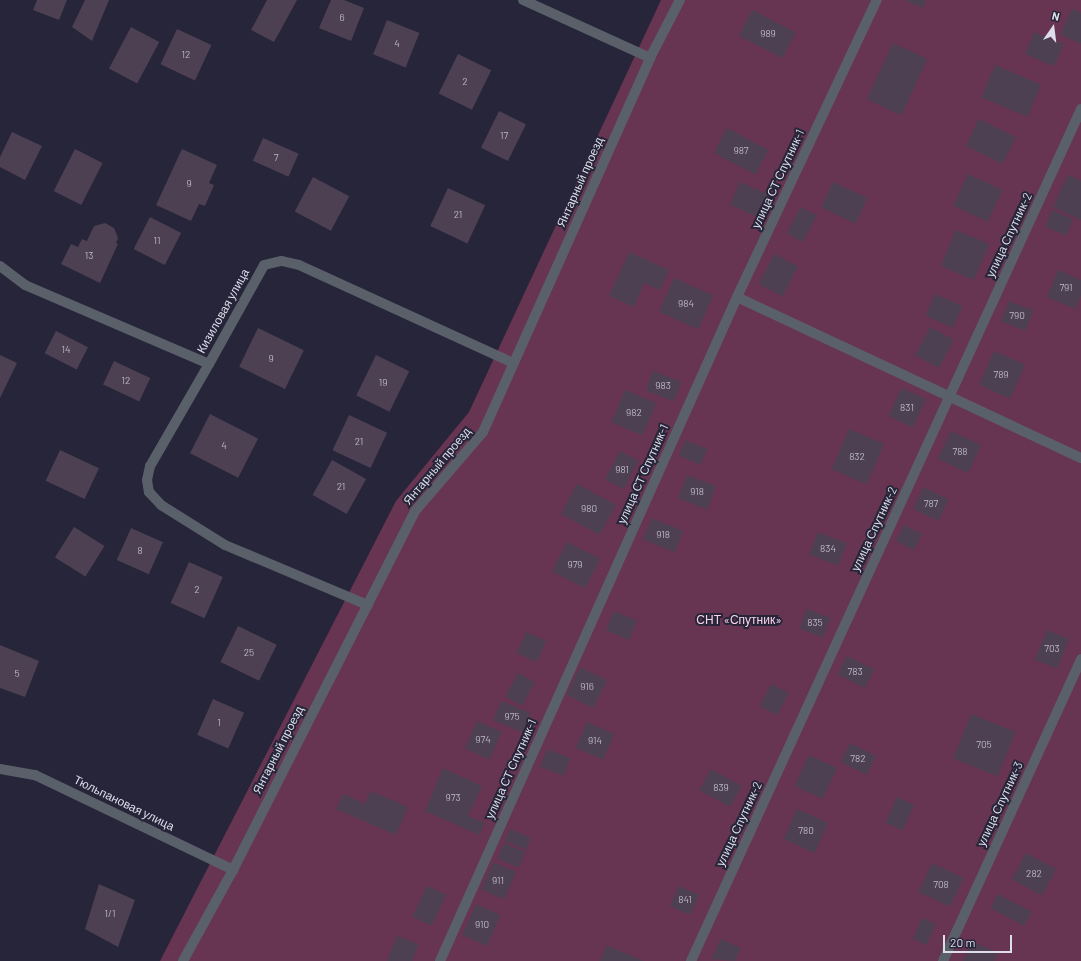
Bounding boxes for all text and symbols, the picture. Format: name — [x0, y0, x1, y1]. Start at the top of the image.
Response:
north arrow — [1033, 8, 1073, 48]
text: N — [1051, 9, 1061, 23]
house number: 6 — [339, 12, 345, 24]
house number: 989 — [760, 28, 776, 40]
house number: 4 — [394, 38, 400, 50]
house number: 12 — [182, 49, 190, 61]
house number: 2 — [462, 76, 468, 88]
street label: улица СТ Спутник-1 — [749, 127, 807, 231]
house number: 17 — [500, 130, 508, 142]
street label: Янтарный проезд — [554, 135, 606, 229]
house number: 987 — [733, 145, 749, 157]
house number: 7 — [274, 152, 278, 164]
house number: 9 — [186, 178, 192, 190]
street label: улица Спутник-2 — [983, 190, 1035, 280]
house number: 21 — [454, 209, 462, 221]
house number: 11 — [153, 235, 161, 247]
house number: 13 — [85, 250, 93, 262]
street label: Кизиловая улица — [194, 266, 252, 356]
house number: 791 — [1059, 282, 1073, 294]
house number: 984 — [678, 298, 694, 310]
house number: 790 — [1009, 310, 1025, 322]
house number: 14 — [61, 344, 71, 356]
house number: 9 — [268, 353, 274, 365]
house number: 789 — [993, 369, 1009, 381]
house number: 12 — [122, 375, 130, 387]
house number: 19 — [379, 377, 387, 389]
house number: 983 — [655, 380, 671, 392]
house number: 831 — [900, 402, 914, 414]
house number: 982 — [626, 407, 642, 419]
street label: улица СТ Спутник-1 — [615, 422, 671, 526]
street label: Янтарный проезд — [400, 424, 474, 508]
house number: 21 — [355, 436, 363, 448]
house number: 4 — [221, 440, 227, 452]
house number: 788 — [952, 446, 968, 458]
house number: 832 — [849, 451, 865, 463]
house number: 981 — [615, 464, 629, 476]
house number: 21 — [337, 481, 345, 493]
street label: улица Спутник-2 — [848, 484, 900, 574]
house number: 918 — [690, 486, 704, 498]
house number: 787 — [924, 498, 938, 510]
house number: 980 — [581, 503, 597, 515]
house number: 918 — [656, 529, 670, 541]
house number: 834 — [820, 543, 836, 555]
house number: 8 — [137, 545, 143, 557]
house number: 979 — [567, 559, 583, 571]
house number: 2 — [194, 584, 200, 596]
park label: СНТ «Спутник» — [696, 613, 782, 627]
house number: 835 — [807, 617, 823, 629]
house number: 703 — [1044, 643, 1060, 655]
house number: 25 — [244, 647, 254, 659]
house number: 783 — [847, 666, 863, 678]
house number: 5 — [14, 668, 20, 680]
house number: 916 — [580, 681, 594, 693]
street label: Янтарный проезд — [250, 704, 306, 796]
house number: 975 — [504, 711, 520, 723]
house number: 1 — [217, 717, 221, 729]
street label: улица СТ Спутник-1 — [483, 717, 539, 821]
house number: 974 — [475, 734, 491, 746]
house number: 914 — [588, 735, 602, 747]
house number: 705 — [976, 739, 992, 751]
house number: 782 — [850, 753, 866, 765]
street label: улица Спутник-3 — [974, 759, 1026, 849]
street label: Тюльпановая улица — [71, 772, 177, 834]
street label: улица Спутник-2 — [713, 779, 765, 869]
house number: 839 — [713, 782, 729, 794]
house number: 973 — [445, 792, 461, 804]
house number: 780 — [798, 825, 814, 837]
house number: 282 — [1026, 868, 1042, 880]
house number: 911 — [492, 875, 504, 887]
house number: 708 — [933, 879, 949, 891]
house number: 841 — [678, 894, 692, 906]
house number: 1/1 — [105, 908, 115, 920]
house number: 910 — [475, 919, 489, 931]
scale bar — [945, 927, 1014, 953]
text: 20 m — [950, 935, 976, 949]

